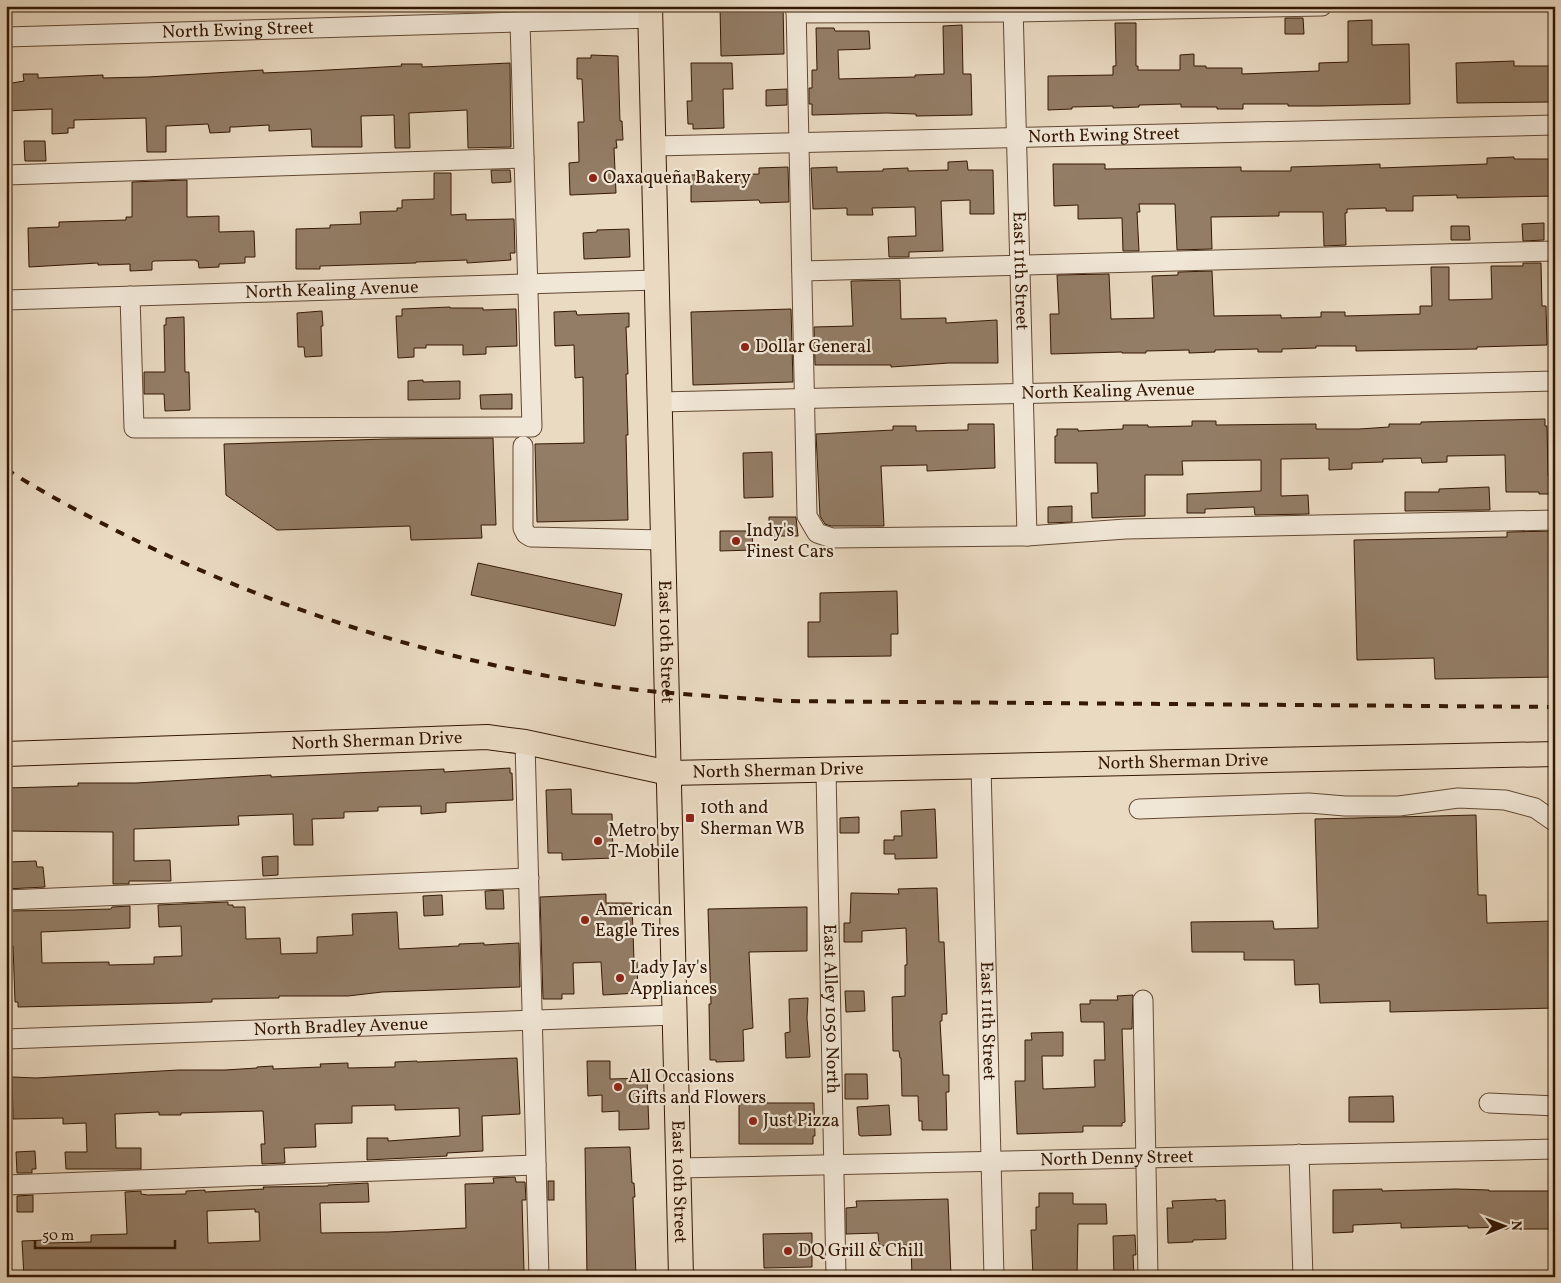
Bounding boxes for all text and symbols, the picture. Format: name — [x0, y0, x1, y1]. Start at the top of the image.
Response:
street label: North Ewing Street — [161, 15, 314, 45]
street label: North Ewing Street — [1028, 121, 1180, 150]
place label: Oaxaqueña Bakery — [603, 166, 751, 191]
marker: Oaxaqueña Bakery — [587, 172, 599, 184]
street label: East 11th Street — [1006, 211, 1034, 331]
street label: North Kealing Avenue — [245, 275, 419, 305]
place label: Dollar General — [755, 335, 871, 360]
marker: Dollar General — [739, 341, 751, 353]
street label: North Kealing Avenue — [1021, 377, 1195, 406]
place label: Indy's Finest Cars — [746, 519, 834, 565]
marker: Indy's Finest Cars — [730, 535, 742, 547]
street label: East 10th Street — [652, 580, 680, 704]
street label: North Sherman Drive — [291, 725, 463, 756]
street label: North Sherman Drive — [1097, 748, 1269, 776]
street label: North Sherman Drive — [692, 756, 864, 785]
place label: 10th and Sherman WB — [700, 796, 805, 842]
marker: 10th and Sherman WB — [684, 812, 696, 824]
place label: Metro by T-Mobile — [608, 819, 680, 865]
marker: Metro by T-Mobile — [592, 835, 604, 847]
place label: American Eagle Tires — [595, 898, 680, 944]
marker: American Eagle Tires — [579, 914, 591, 926]
street label: East Alley 1050 North — [817, 924, 845, 1094]
place label: Lady Jay's Appliances — [630, 956, 717, 1002]
street label: East 11th Street — [973, 961, 1001, 1081]
marker: Lady Jay's Appliances — [614, 972, 626, 984]
street label: North Bradley Avenue — [253, 1011, 428, 1043]
place label: All Occasions Gifts and Flowers — [628, 1065, 766, 1111]
marker: All Occasions Gifts and Flowers — [612, 1081, 624, 1093]
place label: Just Pizza — [763, 1109, 840, 1134]
marker: Just Pizza — [747, 1115, 759, 1127]
street label: East 10th Street — [665, 1120, 693, 1244]
street label: North Denny Street — [1040, 1144, 1194, 1173]
north arrow — [1478, 1200, 1528, 1250]
scale bar — [35, 1218, 175, 1250]
text: N — [1506, 1221, 1525, 1231]
text: 50 m — [42, 1226, 74, 1247]
place label: DQ Grill & Chill — [798, 1239, 924, 1264]
marker: DQ Grill & Chill — [782, 1245, 794, 1257]

